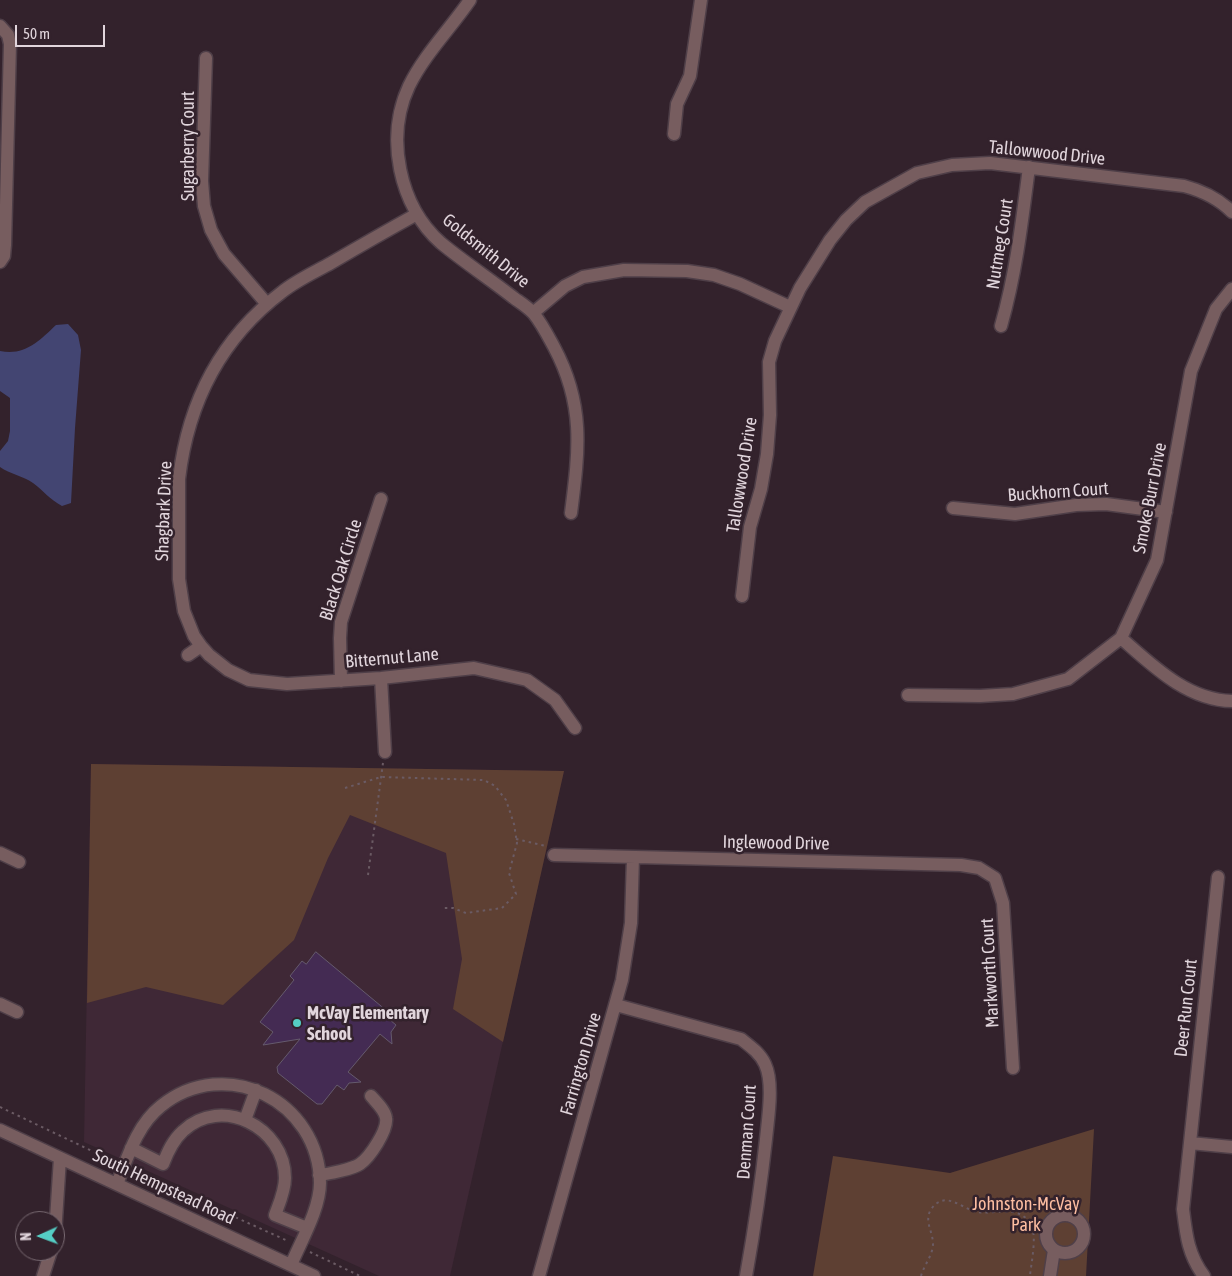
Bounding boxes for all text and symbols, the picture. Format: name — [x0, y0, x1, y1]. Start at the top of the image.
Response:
scale bar — [18, 15, 108, 47]
text: 50 m — [23, 25, 50, 42]
street label: Sugarberry Court — [177, 91, 199, 201]
street label: Tallowwood Drive — [988, 136, 1106, 170]
street label: Nutmeg Court — [982, 197, 1018, 291]
street label: Goldsmith Drive — [438, 209, 534, 293]
street label: Tallowwood Drive — [722, 416, 762, 534]
street label: Smoke Burr Drive — [1129, 441, 1171, 555]
street label: Shagbark Drive — [151, 461, 177, 561]
street label: Buckhorn Court — [1007, 478, 1109, 506]
street label: Black Oak Circle — [315, 517, 367, 623]
street label: Bitternut Lane — [344, 643, 440, 673]
street label: Inglewood Drive — [722, 831, 830, 855]
street label: Markworth Court — [976, 918, 1004, 1028]
street label: Deer Run Court — [1170, 958, 1202, 1058]
place label: McVay Elementary School — [307, 1002, 429, 1044]
street label: Farrington Drive — [556, 1010, 606, 1118]
marker: McVay Elementary School — [291, 1017, 303, 1029]
street label: Denman Court — [733, 1084, 761, 1180]
street label: South Hempstead Road — [89, 1145, 239, 1229]
park label: Johnston-McVay Park — [972, 1193, 1080, 1236]
north arrow — [15, 1211, 65, 1261]
text: N — [18, 1232, 34, 1241]

